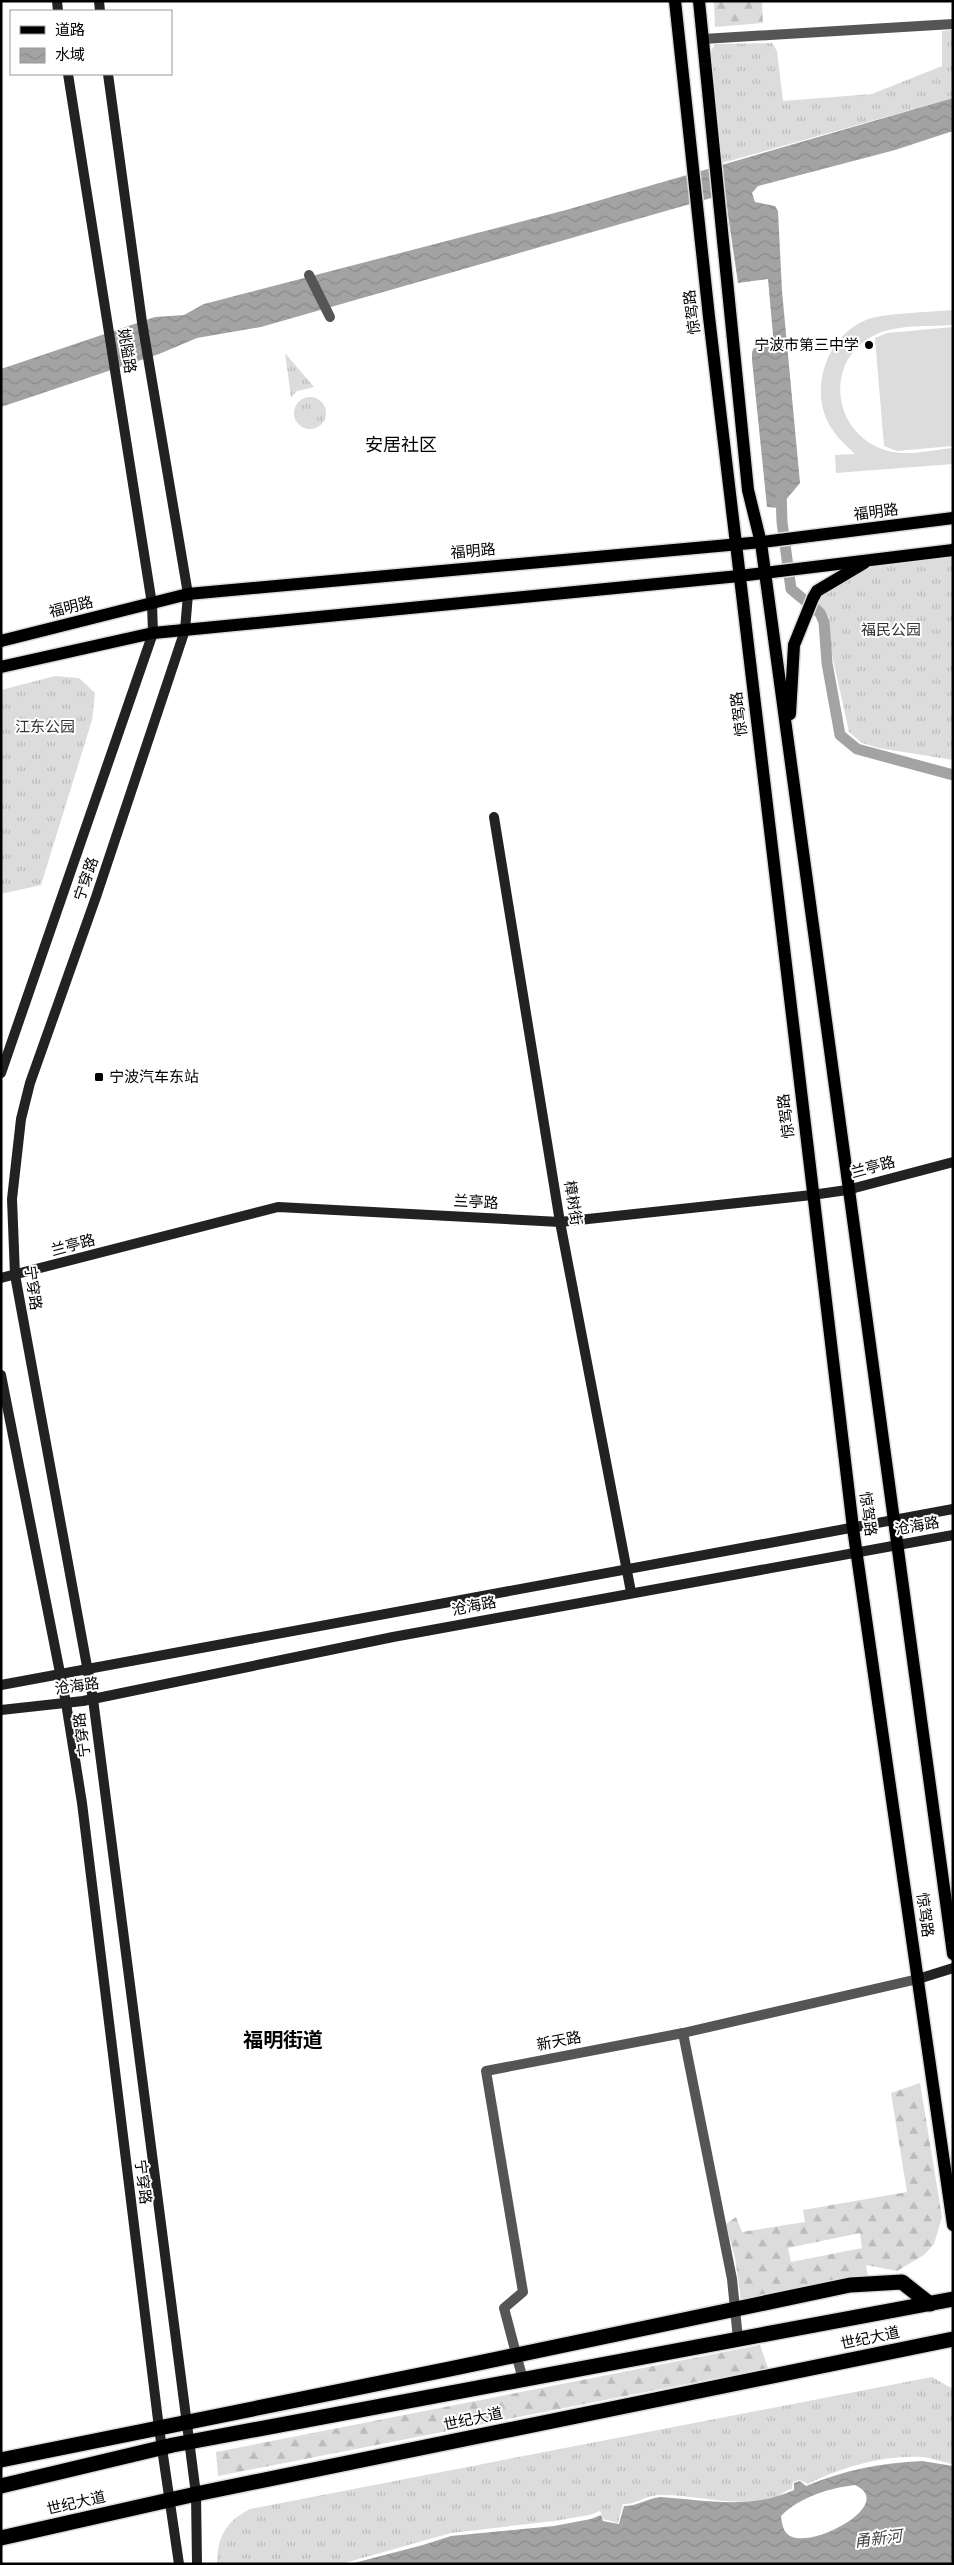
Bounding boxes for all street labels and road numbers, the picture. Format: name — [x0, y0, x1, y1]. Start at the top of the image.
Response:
street label: 惊驾路 — [680, 289, 704, 335]
street label: 姚隘路 — [115, 327, 139, 375]
street label: 福明路 — [853, 500, 899, 524]
street label: 福明路 — [450, 540, 496, 562]
street label: 福明路 — [47, 593, 95, 621]
street label: 惊驾路 — [727, 691, 751, 737]
street label: 宁穿路 — [70, 855, 102, 903]
street label: 惊驾路 — [774, 1093, 798, 1139]
street label: 兰亭路 — [849, 1152, 897, 1182]
street label: 樟树街 — [561, 1179, 585, 1227]
street label: 兰亭路 — [453, 1192, 499, 1212]
street label: 兰亭路 — [49, 1230, 97, 1260]
street label: 宁穿路 — [21, 1264, 45, 1312]
street label: 惊驾路 — [856, 1490, 880, 1538]
street label: 沧海路 — [893, 1513, 941, 1539]
street label: 沧海路 — [450, 1593, 498, 1619]
street label: 沧海路 — [53, 1674, 101, 1698]
street label: 宁穿路 — [70, 1712, 94, 1758]
street label: 惊驾路 — [913, 1891, 937, 1939]
street label: 新天路 — [535, 2028, 583, 2054]
street label: 宁穿路 — [131, 2159, 155, 2205]
street label: 世纪大道 — [839, 2323, 901, 2353]
street label: 世纪大道 — [442, 2404, 504, 2434]
street label: 世纪大道 — [45, 2487, 107, 2519]

